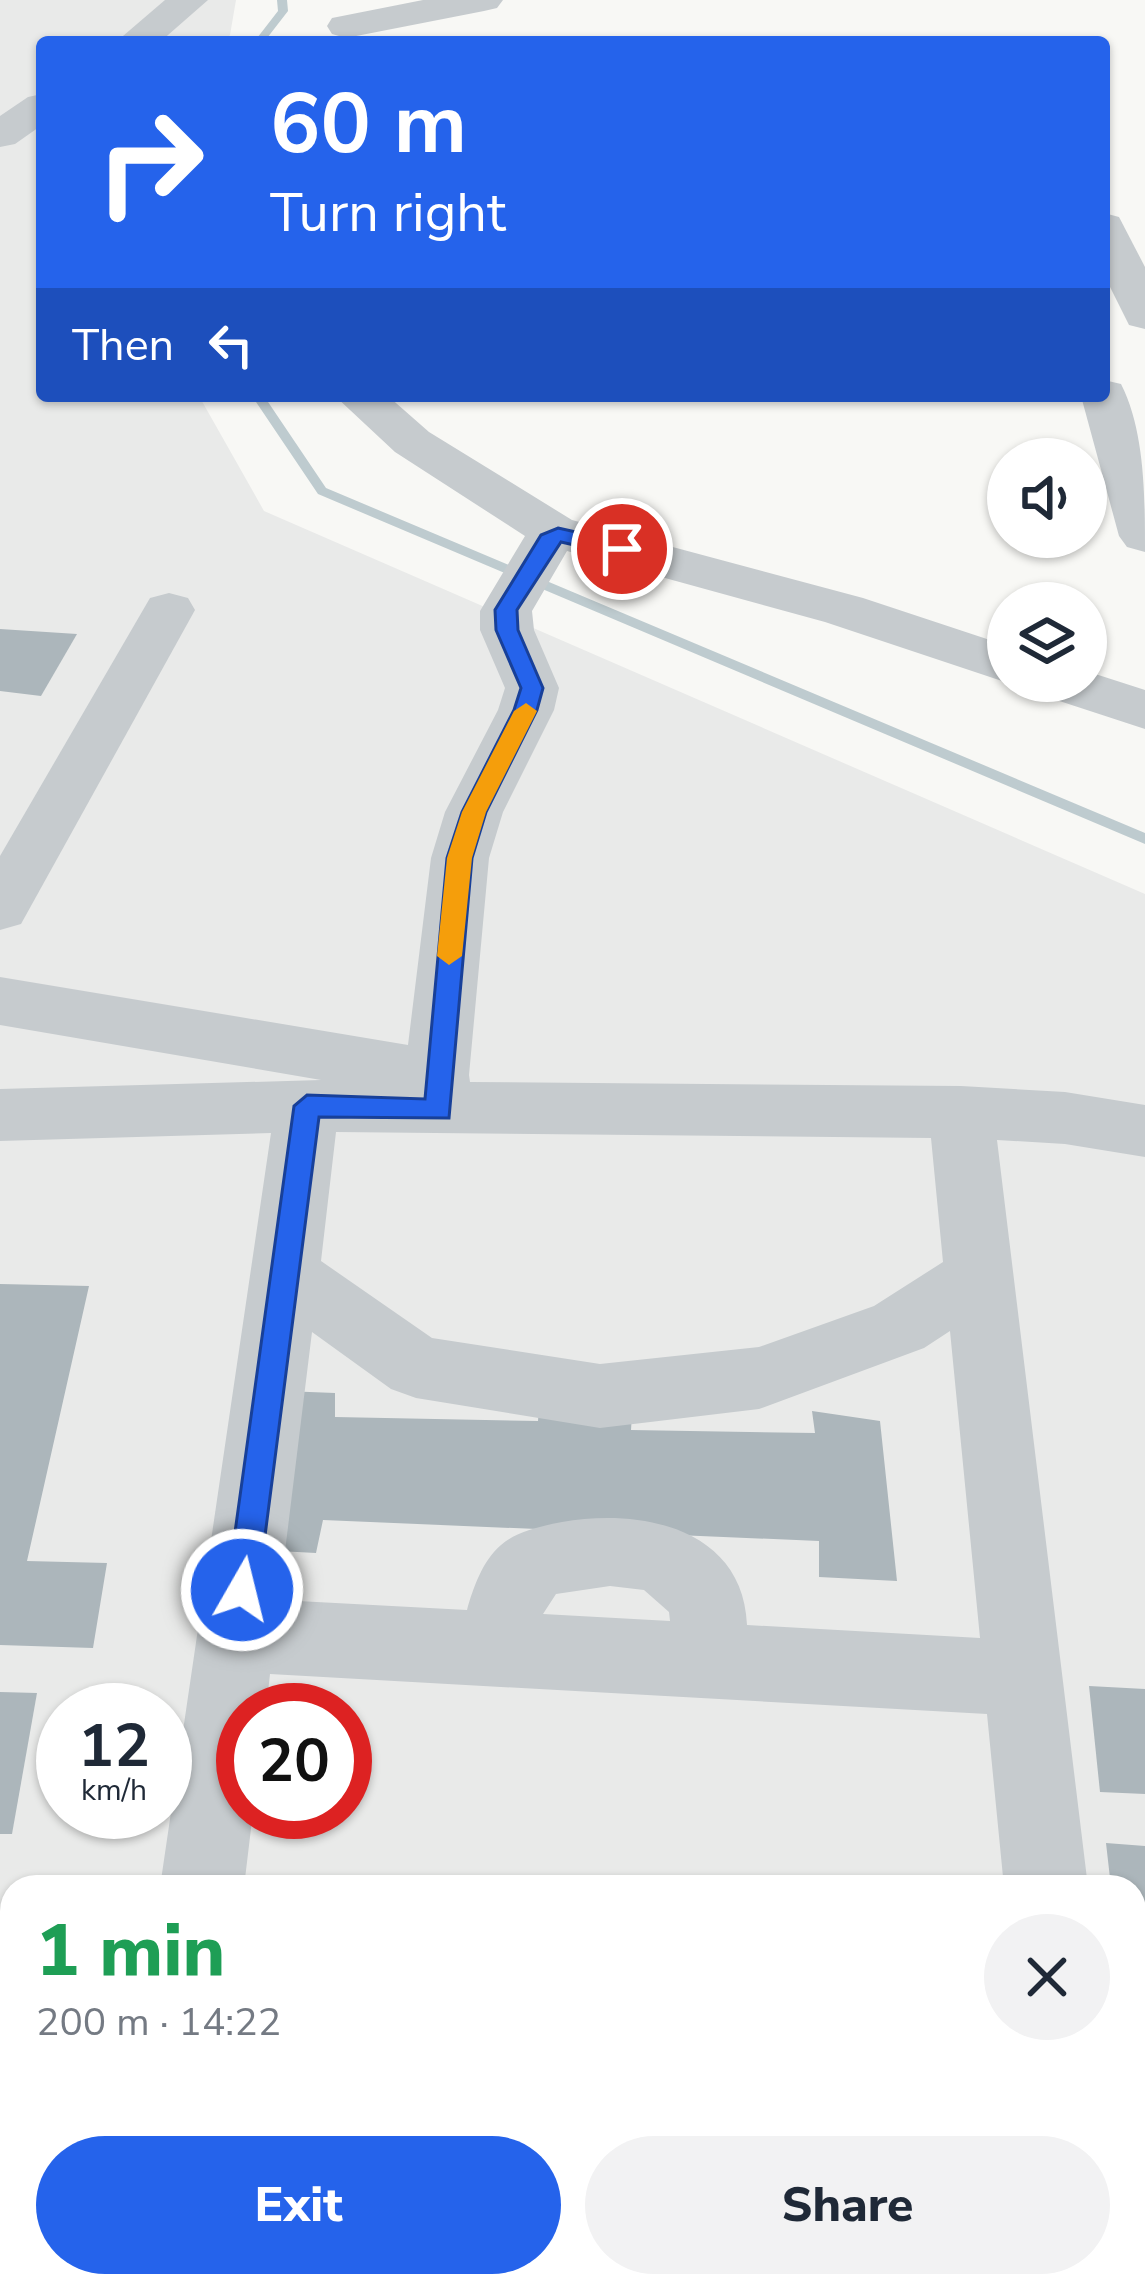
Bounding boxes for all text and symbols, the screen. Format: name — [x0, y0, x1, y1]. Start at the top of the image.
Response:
text: 60 m — [270, 67, 467, 182]
icon: right — [72, 84, 228, 240]
text: Turn right — [270, 176, 506, 250]
icon: left — [198, 312, 264, 378]
text: Then — [72, 315, 174, 376]
map controls — [987, 438, 1107, 702]
button: sound — [987, 438, 1107, 558]
pin — [571, 498, 673, 600]
icon: arrive — [589, 516, 655, 582]
button: layers — [987, 582, 1107, 702]
position arrow — [179, 1527, 305, 1653]
speed limit sign: 20 — [216, 1683, 372, 1839]
text: 12 — [78, 1705, 150, 1787]
text: km/h — [81, 1770, 147, 1811]
text: 1 min — [36, 1902, 225, 2000]
button: close — [984, 1914, 1110, 2040]
text: 200 m · 14:22 — [36, 1996, 281, 2049]
button: Exit — [36, 2136, 561, 2274]
button: Share — [585, 2136, 1110, 2274]

